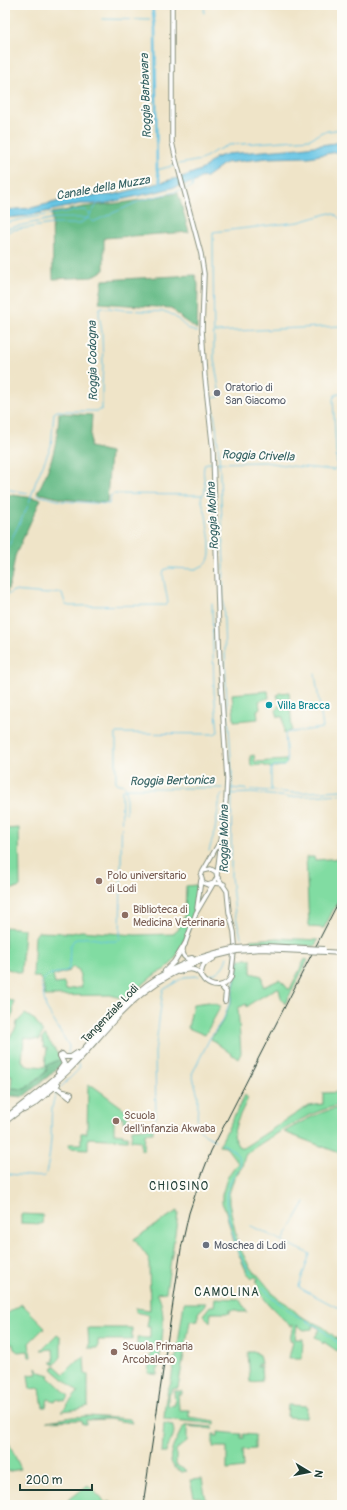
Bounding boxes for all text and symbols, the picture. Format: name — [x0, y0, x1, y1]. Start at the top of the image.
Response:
water label: Roggia Barbavara — [137, 52, 155, 139]
water label: Canale della Muzza — [55, 172, 152, 204]
water label: Roggia Codogna — [85, 319, 101, 401]
place label: Oratorio di San Giacomo — [225, 381, 286, 407]
marker: Oratorio di San Giacomo — [212, 388, 222, 398]
water label: Roggia Crivella — [221, 447, 296, 465]
water label: Roggia Molina — [204, 480, 222, 550]
place label: Villa Bracca — [277, 699, 330, 712]
marker: Villa Bracca — [264, 700, 274, 710]
water label: Roggia Bertonica — [130, 773, 216, 789]
water label: Roggia Molina — [217, 804, 232, 873]
place label: Polo universitario di Lodi — [107, 869, 187, 895]
marker: Polo universitario di Lodi — [94, 876, 104, 886]
place label: Biblioteca di Medicina Veterinaria — [133, 903, 225, 929]
marker: Biblioteca di Medicina Veterinaria — [120, 910, 130, 920]
street label: Tangenziale Lodi — [79, 982, 141, 1046]
place label: Scuola dell'infanzia Akwaba — [124, 1109, 215, 1135]
marker: Scuola dell'infanzia Akwaba — [111, 1116, 121, 1126]
district label: CHIOSINO — [149, 1179, 209, 1194]
place label: Moschea di Lodi — [214, 1239, 286, 1252]
marker: Moschea di Lodi — [201, 1240, 211, 1250]
district label: CAMOLINA — [194, 1285, 260, 1300]
place label: Scuola Primaria Arcobaleno — [122, 1340, 193, 1366]
marker: Scuola Primaria Arcobaleno — [109, 1347, 119, 1357]
north arrow — [289, 1452, 329, 1492]
scale bar — [20, 1466, 92, 1492]
text: N — [311, 1469, 325, 1479]
text: 200 m — [26, 1473, 63, 1488]

